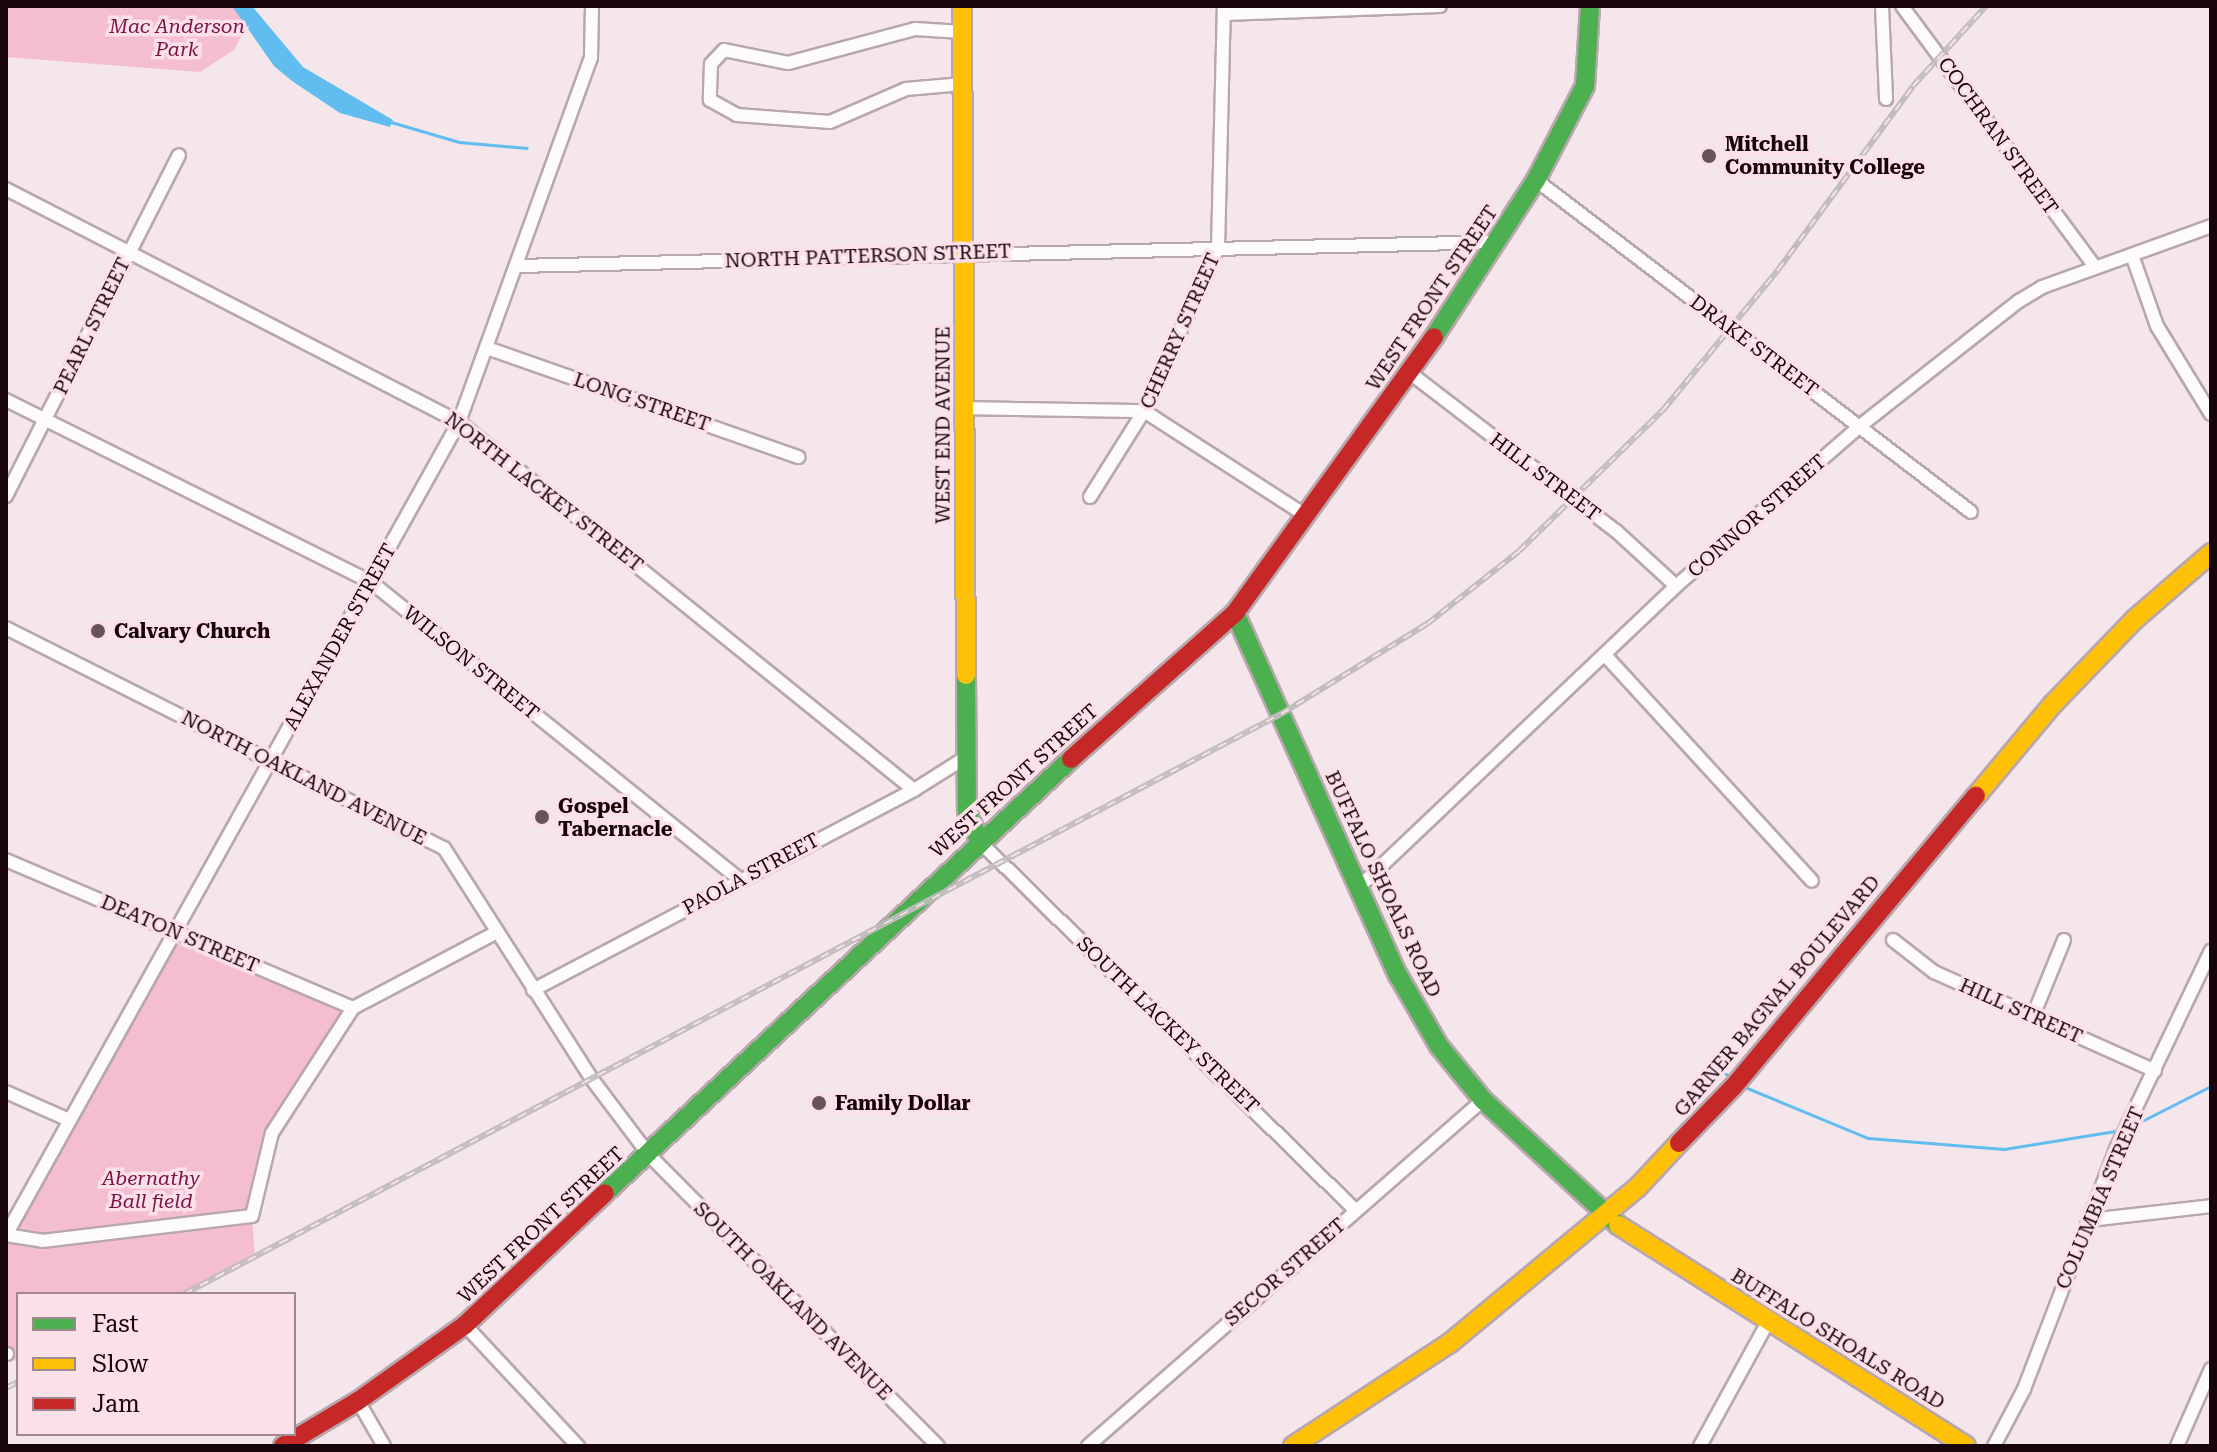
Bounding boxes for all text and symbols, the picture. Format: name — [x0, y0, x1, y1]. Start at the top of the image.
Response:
park label: Mac Anderson Park — [109, 15, 245, 62]
street label: COCHRAN STREET — [1933, 53, 2063, 219]
place label: Mitchell Community College — [1725, 132, 1925, 179]
marker: Mitchell Community College — [1700, 147, 1718, 165]
street label: WEST FRONT STREET — [1361, 201, 1503, 395]
street label: NORTH PATTERSON STREET — [724, 239, 1012, 273]
street label: CHERRY STREET — [1135, 249, 1225, 413]
street label: PEARL STREET — [49, 254, 135, 398]
street label: DRAKE STREET — [1685, 290, 1823, 402]
street label: WEST END AVENUE — [931, 326, 955, 524]
street label: LONG STREET — [570, 367, 714, 437]
street label: NORTH LACKEY STREET — [440, 407, 648, 577]
street label: HILL STREET — [1485, 428, 1605, 526]
street label: CONNOR STREET — [1683, 449, 1831, 583]
street label: ALEXANDER STREET — [279, 540, 401, 734]
street label: WILSON STREET — [398, 601, 544, 725]
place label: Calvary Church — [114, 619, 270, 643]
marker: Calvary Church — [89, 622, 107, 640]
street label: WEST FRONT STREET — [925, 699, 1103, 863]
street label: NORTH OAKLAND AVENUE — [177, 706, 431, 850]
street label: BUFFALO SHOALS ROAD — [1320, 767, 1446, 1001]
place label: Gospel Tabernacle — [558, 794, 672, 841]
marker: Gospel Tabernacle — [533, 808, 551, 826]
street label: PAOLA STREET — [679, 828, 823, 920]
street label: GARNER BAGNAL BOULEVARD — [1669, 871, 1885, 1121]
street label: DEATON STREET — [97, 890, 263, 978]
street label: SOUTH LACKEY STREET — [1072, 932, 1264, 1118]
street label: HILL STREET — [1956, 973, 2086, 1049]
place label: Family Dollar — [835, 1091, 971, 1115]
marker: Family Dollar — [810, 1094, 828, 1112]
street label: COLUMBIA STREET — [2051, 1103, 2149, 1293]
street label: WEST FRONT STREET — [453, 1142, 629, 1308]
park label: Abernathy Ball field — [102, 1166, 200, 1213]
street label: SOUTH OAKLAND AVENUE — [689, 1197, 897, 1405]
street label: SECOR STREET — [1220, 1213, 1350, 1331]
street label: BUFFALO SHOALS ROAD — [1727, 1263, 1949, 1415]
legend — [16, 1292, 296, 1436]
text: Fast — [92, 1310, 139, 1338]
text: Slow — [92, 1350, 148, 1378]
text: Jam — [92, 1390, 140, 1418]

